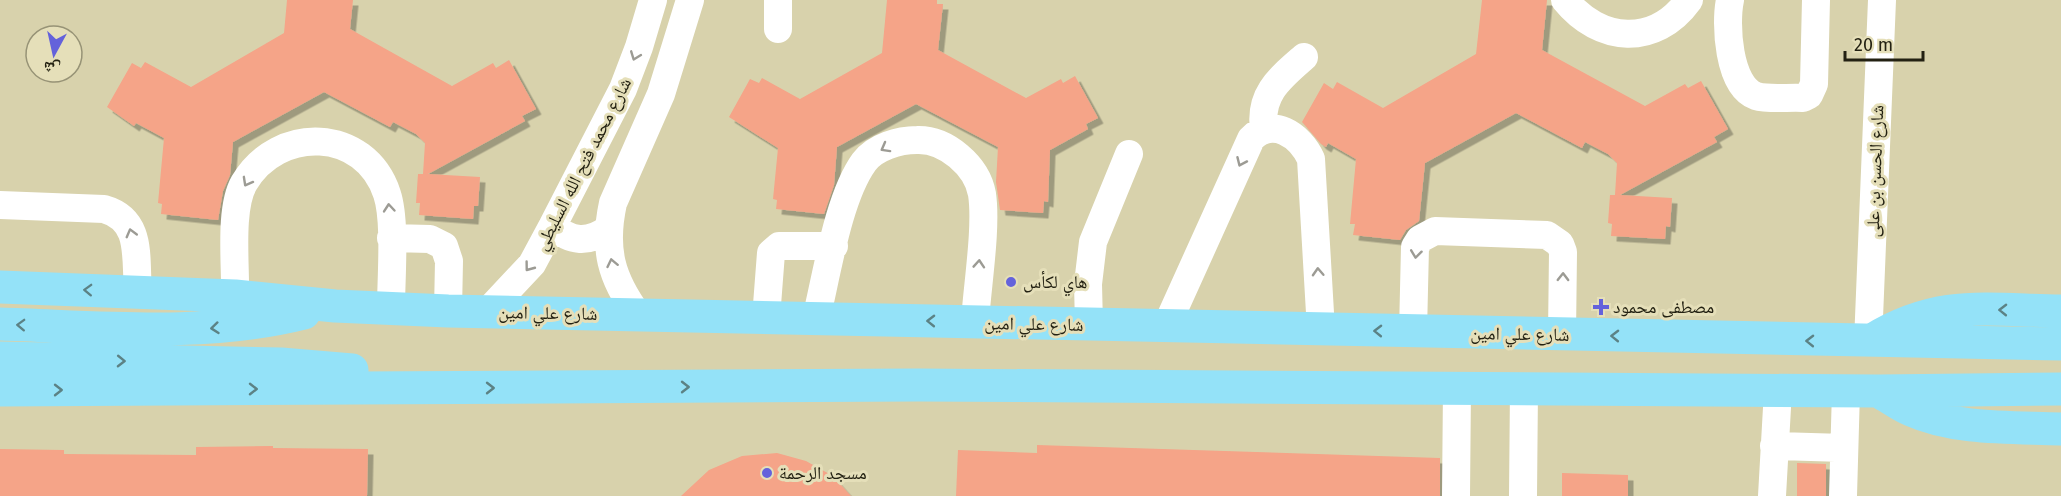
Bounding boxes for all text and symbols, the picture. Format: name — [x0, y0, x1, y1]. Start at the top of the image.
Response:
north arrow — [24, 24, 84, 84]
scale bar — [1845, 24, 1923, 62]
text: 20 m — [1854, 34, 1893, 56]
one-way arrow — [630, 50, 643, 61]
text: ش — [42, 58, 62, 79]
street label: شارع محمد فتح الله السليطي — [530, 74, 639, 256]
street label: شارع الحسن بن على — [1862, 104, 1888, 238]
one-way arrow — [881, 141, 891, 152]
one-way arrow — [1236, 156, 1248, 167]
one-way arrow — [243, 176, 254, 186]
one-way arrow — [383, 203, 396, 212]
one-way arrow — [126, 229, 139, 239]
one-way arrow — [1410, 249, 1423, 259]
one-way arrow — [606, 259, 619, 269]
one-way arrow — [972, 259, 985, 268]
one-way arrow — [525, 260, 536, 271]
one-way arrow — [1312, 267, 1325, 276]
place label: هاي لكأس — [1023, 271, 1087, 297]
one-way arrow — [1557, 272, 1569, 281]
marker: هاي لكأس — [1004, 275, 1018, 289]
one-way arrow — [83, 283, 92, 296]
place label: مصطفى محمود — [1613, 296, 1714, 318]
marker: مصطفى محمود — [1594, 300, 1608, 314]
street label: شارع علي امين — [498, 301, 598, 328]
one-way arrow — [1998, 304, 2007, 317]
street label: شارع علي امين — [984, 312, 1084, 339]
one-way arrow — [927, 315, 936, 327]
one-way arrow — [16, 319, 25, 331]
one-way arrow — [211, 321, 220, 334]
street label: شارع علي امين — [1470, 322, 1570, 349]
one-way arrow — [1373, 325, 1382, 337]
one-way arrow — [1610, 330, 1619, 343]
one-way arrow — [1805, 334, 1814, 347]
one-way arrow — [117, 354, 126, 367]
one-way arrow — [681, 381, 690, 393]
one-way arrow — [486, 382, 495, 394]
one-way arrow — [249, 383, 258, 395]
one-way arrow — [54, 384, 63, 396]
place label: مسجد الرحمة — [779, 462, 867, 484]
marker: مسجد الرحمة — [760, 466, 774, 480]

